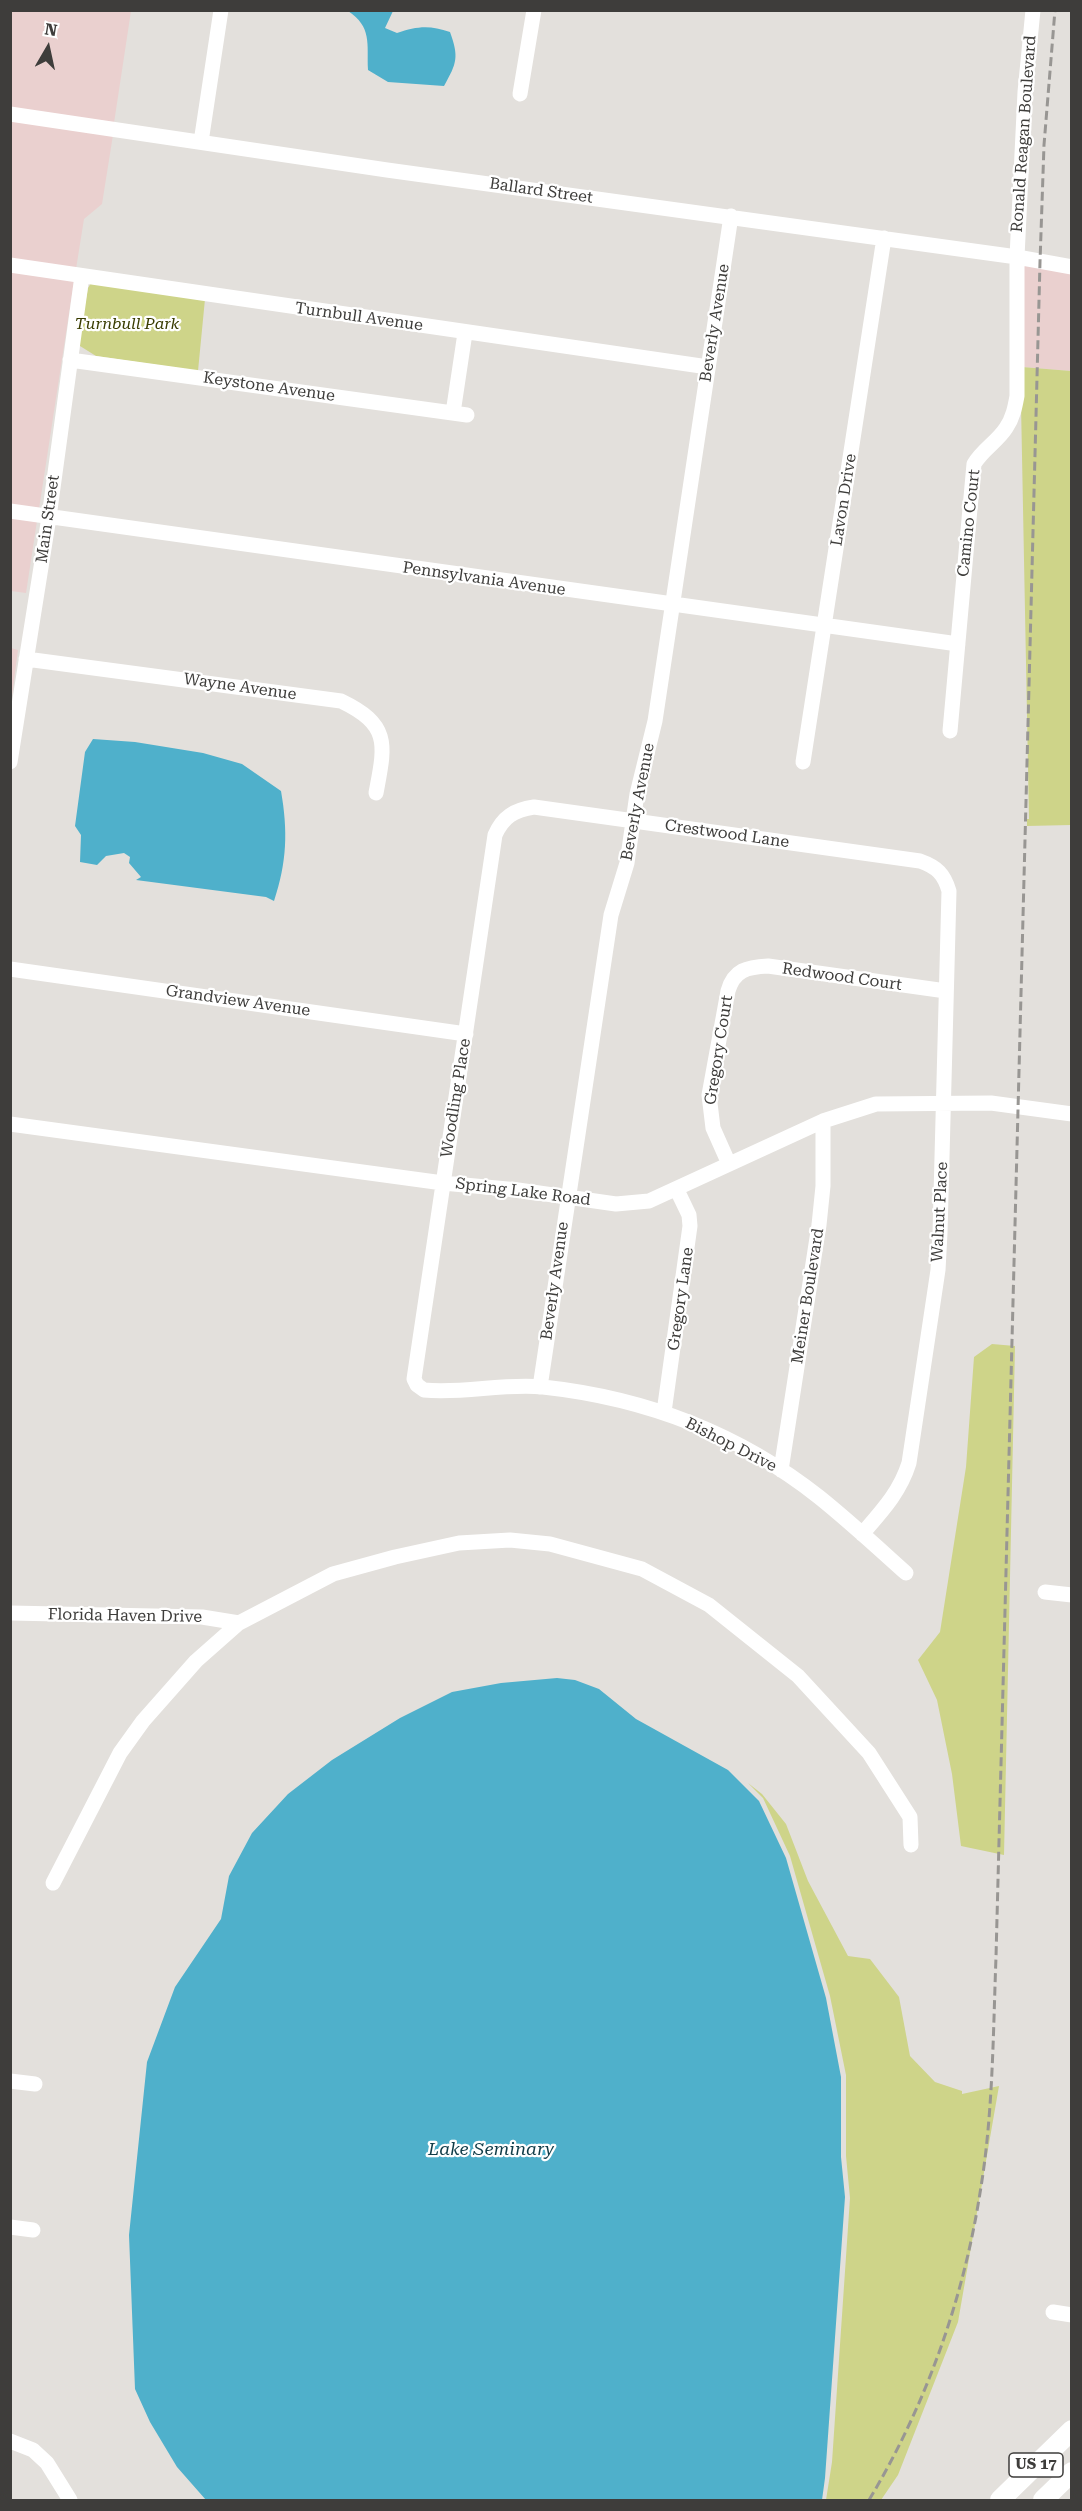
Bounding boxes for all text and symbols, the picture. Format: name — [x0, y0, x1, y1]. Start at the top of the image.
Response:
north arrow — [18, 18, 78, 78]
text: N — [43, 19, 58, 40]
street label: Ronald Reagan Boulevard — [1008, 35, 1040, 233]
street label: Ballard Street — [488, 174, 594, 208]
street label: Beverly Avenue — [696, 262, 734, 384]
street label: Turnbull Avenue — [294, 299, 424, 335]
park label: Turnbull Park — [75, 314, 179, 334]
street label: Keystone Avenue — [202, 368, 336, 406]
street label: Lavon Drive — [827, 452, 861, 548]
street label: Camino Court — [954, 468, 984, 578]
street label: Main Street — [32, 474, 64, 564]
street label: Pennsylvania Avenue — [401, 558, 567, 600]
street label: Wayne Avenue — [182, 670, 298, 704]
street label: Beverly Avenue — [617, 742, 659, 862]
street label: Crestwood Lane — [664, 816, 790, 852]
street label: Redwood Court — [781, 959, 903, 995]
street label: Grandview Avenue — [164, 981, 312, 1021]
street label: Gregory Court — [701, 994, 737, 1106]
street label: Woodling Place — [437, 1037, 475, 1159]
street label: Walnut Place — [928, 1161, 952, 1263]
street label: Spring Lake Road — [454, 1174, 592, 1210]
street label: Beverly Avenue — [537, 1220, 573, 1342]
street label: Meiner Boulevard — [788, 1227, 828, 1365]
street label: Gregory Lane — [664, 1246, 698, 1352]
street label: Bishop Drive — [682, 1414, 780, 1476]
street label: Florida Haven Drive — [48, 1605, 202, 1627]
water label: Lake Seminary — [428, 2139, 554, 2161]
road number: US 17 — [1009, 2453, 1063, 2477]

